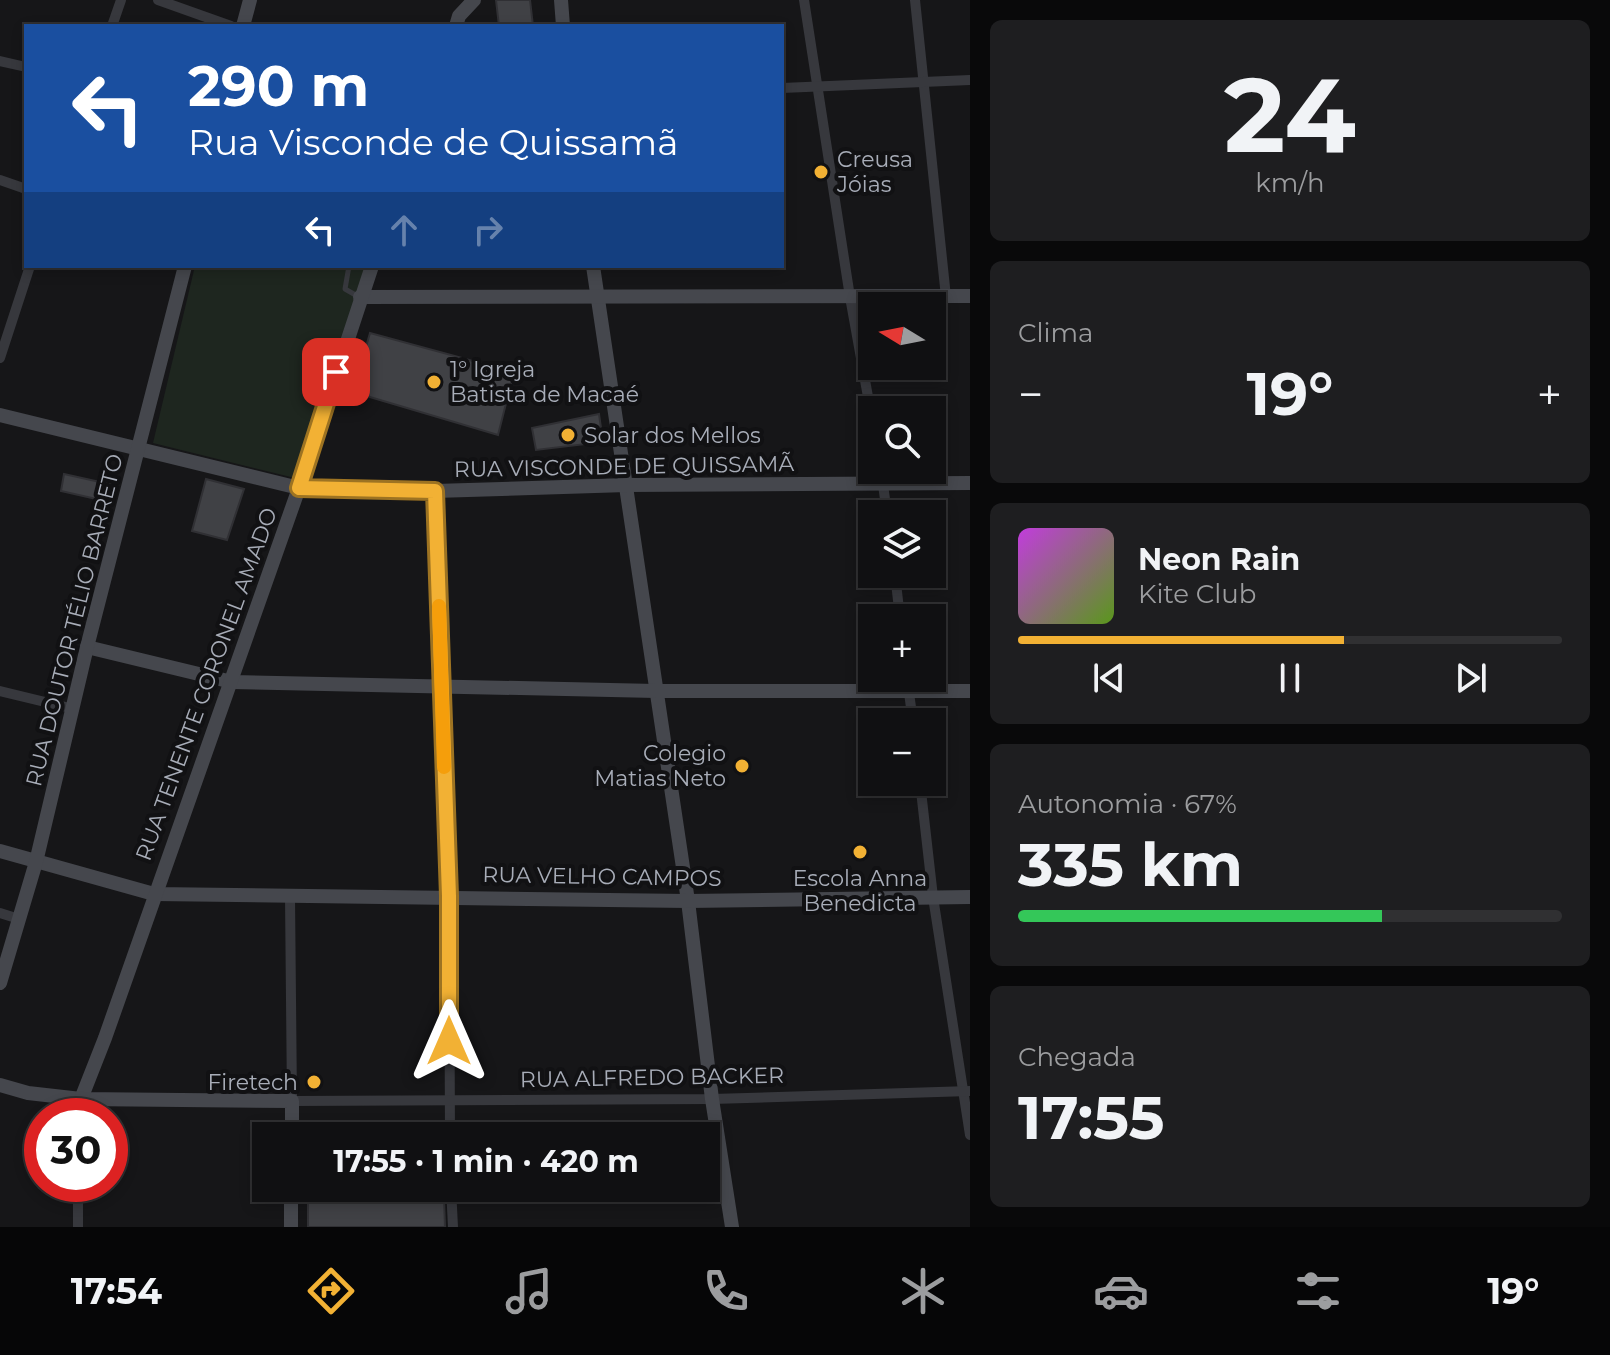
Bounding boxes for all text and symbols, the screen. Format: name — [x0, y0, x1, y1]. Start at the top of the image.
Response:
text: 24 — [1224, 51, 1356, 178]
text: 290 m — [188, 52, 369, 120]
icon: left — [56, 56, 160, 160]
text: Rua Visconde de Quissamã — [188, 120, 679, 164]
place label: Creusa Jóias — [836, 146, 913, 198]
marker: Creusa Jóias — [812, 163, 830, 181]
text: km/h — [1255, 167, 1325, 199]
icon: left — [298, 208, 342, 252]
icon: ahead — [382, 208, 426, 252]
icon: right — [466, 208, 510, 252]
north arrow — [858, 292, 946, 380]
map controls — [858, 292, 946, 796]
text: Clima — [1018, 317, 1093, 349]
pin — [302, 338, 370, 406]
icon: arrive — [314, 350, 358, 394]
place label: 1° Igreja Batista de Macaé — [450, 356, 639, 408]
text: 19° — [1247, 357, 1333, 430]
text: − — [1018, 367, 1043, 421]
text: + — [1537, 367, 1562, 421]
marker: 1° Igreja Batista de Macaé — [425, 373, 443, 391]
button: search — [858, 396, 946, 484]
place label: Solar dos Mellos — [584, 422, 761, 449]
marker: Solar dos Mellos — [559, 426, 577, 444]
street label: RUA VISCONDE DE QUISSAMÃ — [454, 450, 795, 483]
street label: RUA DOUTOR TÉLIO BARRETO — [20, 451, 129, 789]
button: layers — [858, 500, 946, 588]
street label: RUA TENENTE CORONEL AMADO — [130, 504, 283, 864]
text: Neon Rain — [1138, 541, 1300, 578]
text: Kite Club — [1138, 578, 1256, 610]
button: + — [858, 604, 946, 692]
icon: previous — [1087, 656, 1131, 700]
icon: pause — [1268, 656, 1312, 700]
icon: next — [1449, 656, 1493, 700]
button: − — [858, 708, 946, 796]
place label: Colegio Matias Neto — [594, 740, 726, 792]
marker: Colegio Matias Neto — [733, 757, 751, 775]
text: Autonomia · 67% — [1018, 788, 1237, 820]
text: 335 km — [1018, 828, 1243, 901]
marker: Escola Anna Benedicta — [851, 843, 869, 861]
street label: RUA VELHO CAMPOS — [482, 861, 722, 892]
place label: Escola Anna Benedicta — [793, 865, 927, 917]
position arrow — [407, 999, 491, 1083]
text: Chegada — [1018, 1041, 1136, 1073]
street label: RUA ALFREDO BACKER — [520, 1062, 784, 1093]
place label: Firetech — [207, 1069, 298, 1096]
marker: Firetech — [305, 1073, 323, 1091]
text: 17:55 — [1018, 1081, 1164, 1154]
speed limit sign: 30 — [24, 1098, 128, 1202]
text: 17:55 · 1 min · 420 m — [333, 1143, 639, 1180]
icon: directions — [303, 1263, 359, 1319]
icon: music — [501, 1263, 557, 1319]
icon: phone — [698, 1263, 754, 1319]
icon: climate — [895, 1263, 951, 1319]
icon: car — [1093, 1263, 1149, 1319]
icon: filters — [1290, 1263, 1346, 1319]
text: 17:54 — [71, 1269, 162, 1313]
text: 19° — [1487, 1269, 1539, 1313]

